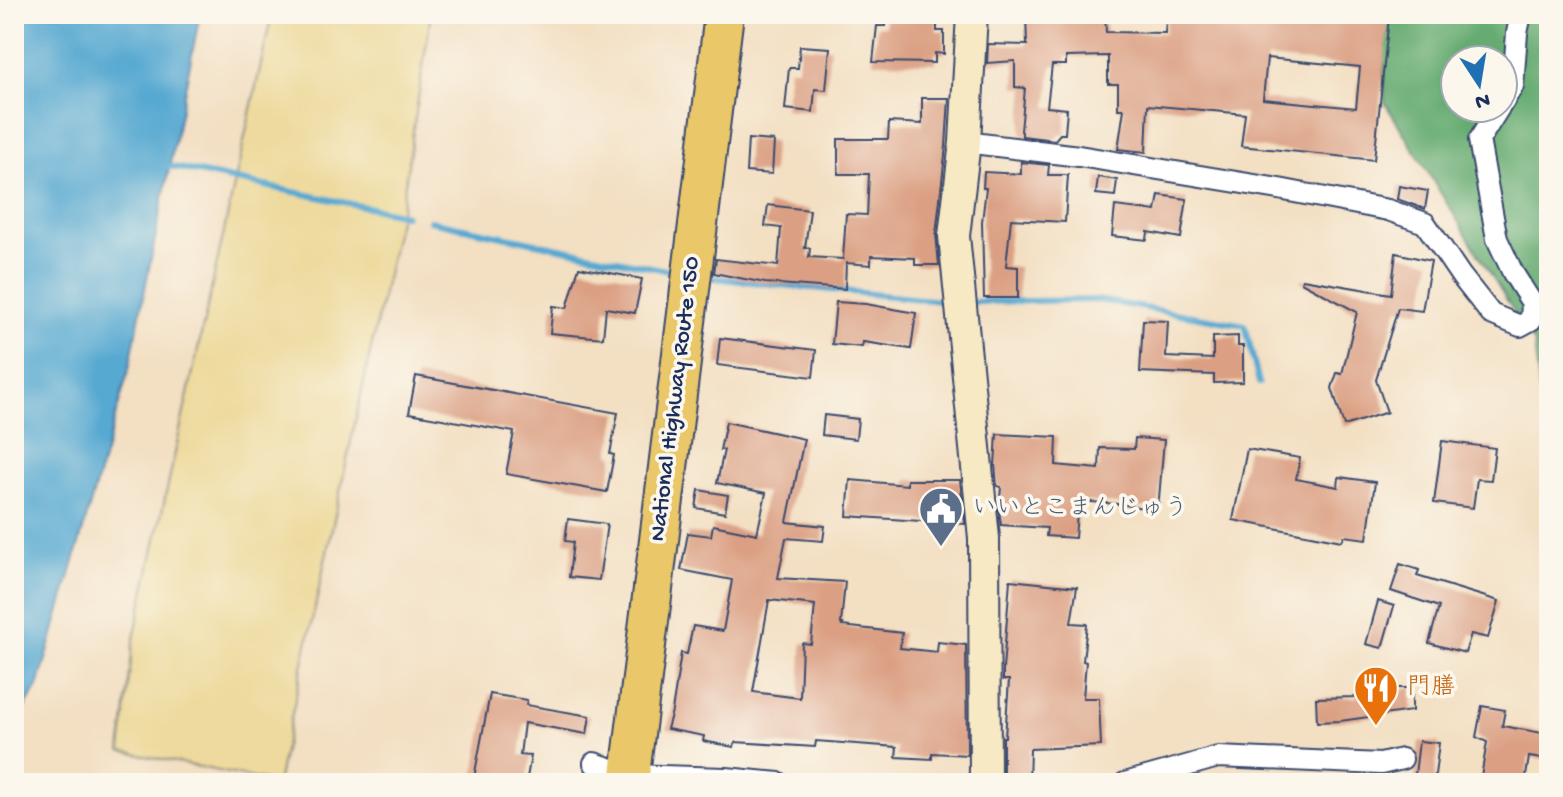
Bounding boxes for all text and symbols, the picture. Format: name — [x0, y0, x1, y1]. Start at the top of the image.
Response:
north arrow — [1439, 44, 1519, 124]
text: N — [1473, 85, 1492, 114]
street label: National Highway Route 150 — [644, 255, 708, 543]
public building icon: いいとこまんじゅう — [917, 485, 965, 548]
place label: いいとこまんじゅう — [972, 495, 1188, 524]
restaurant icon: 門膳 — [1352, 664, 1400, 727]
place label: 門膳 — [1407, 673, 1455, 703]

